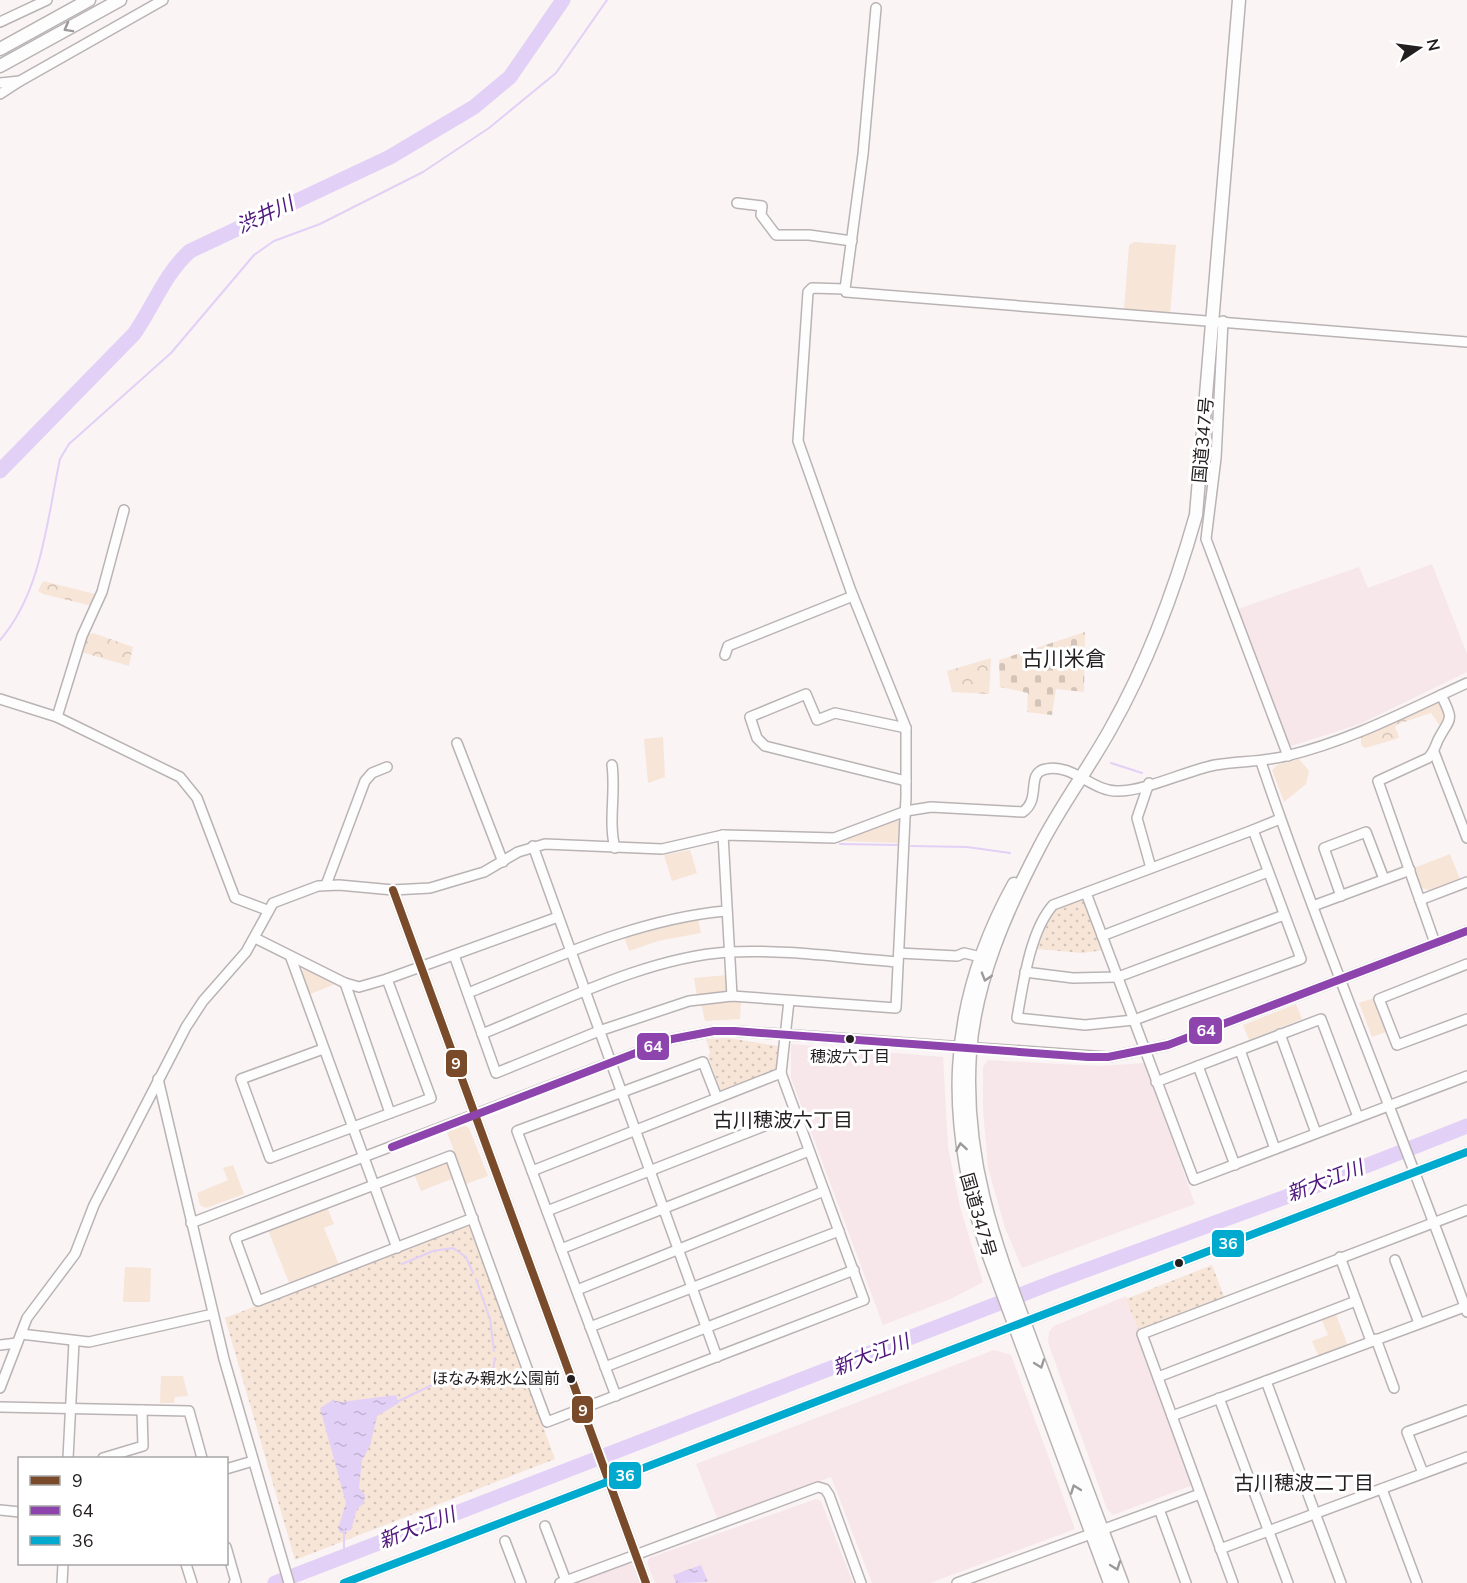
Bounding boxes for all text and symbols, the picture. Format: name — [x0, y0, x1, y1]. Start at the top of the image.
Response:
north arrow — [1389, 18, 1449, 78]
one-way arrow — [64, 21, 75, 32]
text: N — [1421, 37, 1445, 53]
water label: 渋井川 — [232, 189, 300, 240]
street label: 国道347号 — [1187, 396, 1219, 484]
district label: 古川米倉 — [1022, 645, 1106, 673]
one-way arrow — [981, 971, 993, 982]
line badge: 64 — [1188, 1016, 1223, 1045]
text: 64 — [1196, 1020, 1216, 1042]
line badge: 64 — [636, 1032, 670, 1061]
marker: 穂波六丁目 — [844, 1033, 856, 1045]
text: 64 — [643, 1036, 663, 1058]
place label: 穂波六丁目 — [810, 1046, 890, 1068]
line badge: 9 — [445, 1049, 468, 1078]
text: 9 — [451, 1053, 461, 1075]
district label: 古川穂波六丁目 — [713, 1107, 853, 1134]
one-way arrow — [956, 1142, 968, 1152]
water label: 新大江川 — [1283, 1153, 1369, 1208]
street label: 国道347号 — [955, 1170, 1001, 1260]
line badge: 36 — [1211, 1229, 1245, 1258]
text: 36 — [1218, 1233, 1238, 1255]
unlabelled marker — [1173, 1257, 1185, 1269]
water label: 新大江川 — [829, 1327, 915, 1382]
one-way arrow — [1033, 1358, 1045, 1369]
place label: ほなみ親水公園前 — [432, 1368, 560, 1390]
marker: ほなみ親水公園前 — [565, 1373, 577, 1385]
line badge: 9 — [571, 1395, 594, 1424]
text: 9 — [578, 1400, 588, 1422]
legend — [18, 1457, 228, 1565]
line badge: 36 — [608, 1461, 642, 1490]
text: 36 — [615, 1465, 635, 1487]
text: 9 — [72, 1469, 83, 1493]
district label: 古川穂波二丁目 — [1234, 1470, 1374, 1497]
one-way arrow — [1070, 1484, 1082, 1495]
text: 64 — [72, 1499, 94, 1523]
water label: 新大江川 — [375, 1500, 461, 1555]
text: 36 — [72, 1529, 94, 1553]
one-way arrow — [1108, 1561, 1121, 1571]

